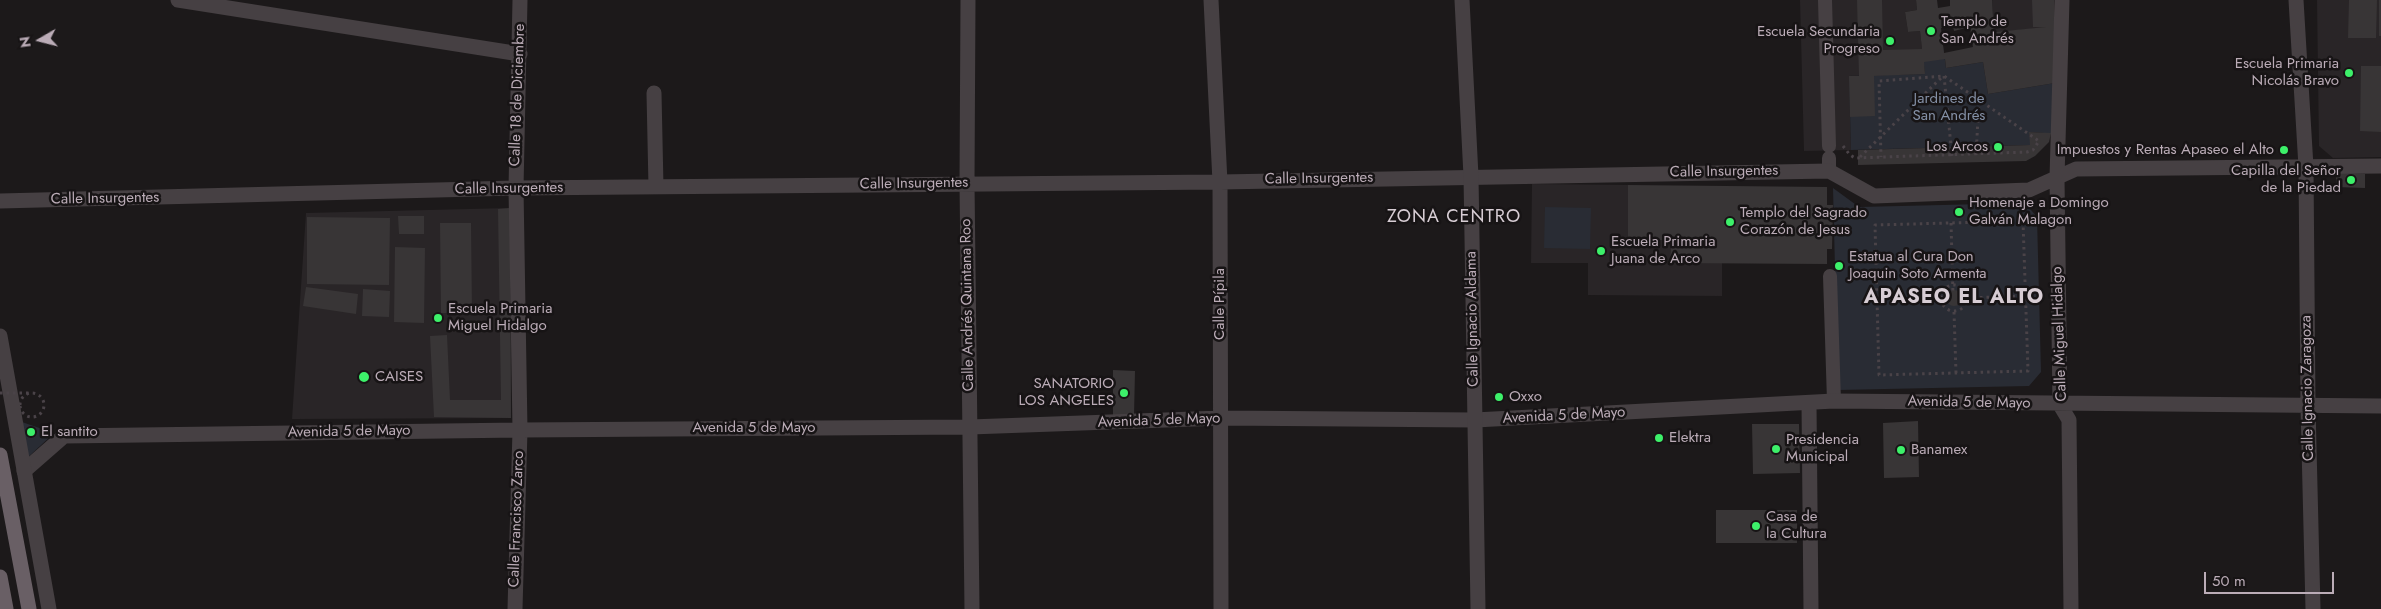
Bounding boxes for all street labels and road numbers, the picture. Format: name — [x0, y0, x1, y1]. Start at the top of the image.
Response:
street label: Calle 18 de Diciembre — [507, 23, 529, 167]
street label: Calle Insurgentes — [1670, 162, 1778, 182]
street label: Calle Insurgentes — [1265, 169, 1373, 189]
street label: Calle Insurgentes — [860, 174, 968, 194]
street label: Calle Insurgentes — [455, 179, 563, 199]
street label: Calle Insurgentes — [51, 189, 159, 209]
street label: Calle Andrés Quintana Roo — [957, 218, 979, 392]
street label: Calle Ignacio Aldama — [1463, 251, 1483, 387]
street label: Calle Miguel Hidalgo — [2049, 266, 2071, 402]
street label: Calle Pípila — [1211, 268, 1229, 340]
street label: Calle Ignacio Zaragoza — [2298, 315, 2318, 461]
street label: Avenida 5 de Mayo — [1907, 393, 2031, 413]
street label: Avenida 5 de Mayo — [1502, 404, 1626, 428]
street label: Avenida 5 de Mayo — [1097, 410, 1221, 432]
street label: Avenida 5 de Mayo — [693, 419, 815, 437]
street label: Avenida 5 de Mayo — [287, 422, 411, 442]
street label: Calle Francisco Zarco — [506, 450, 528, 588]

